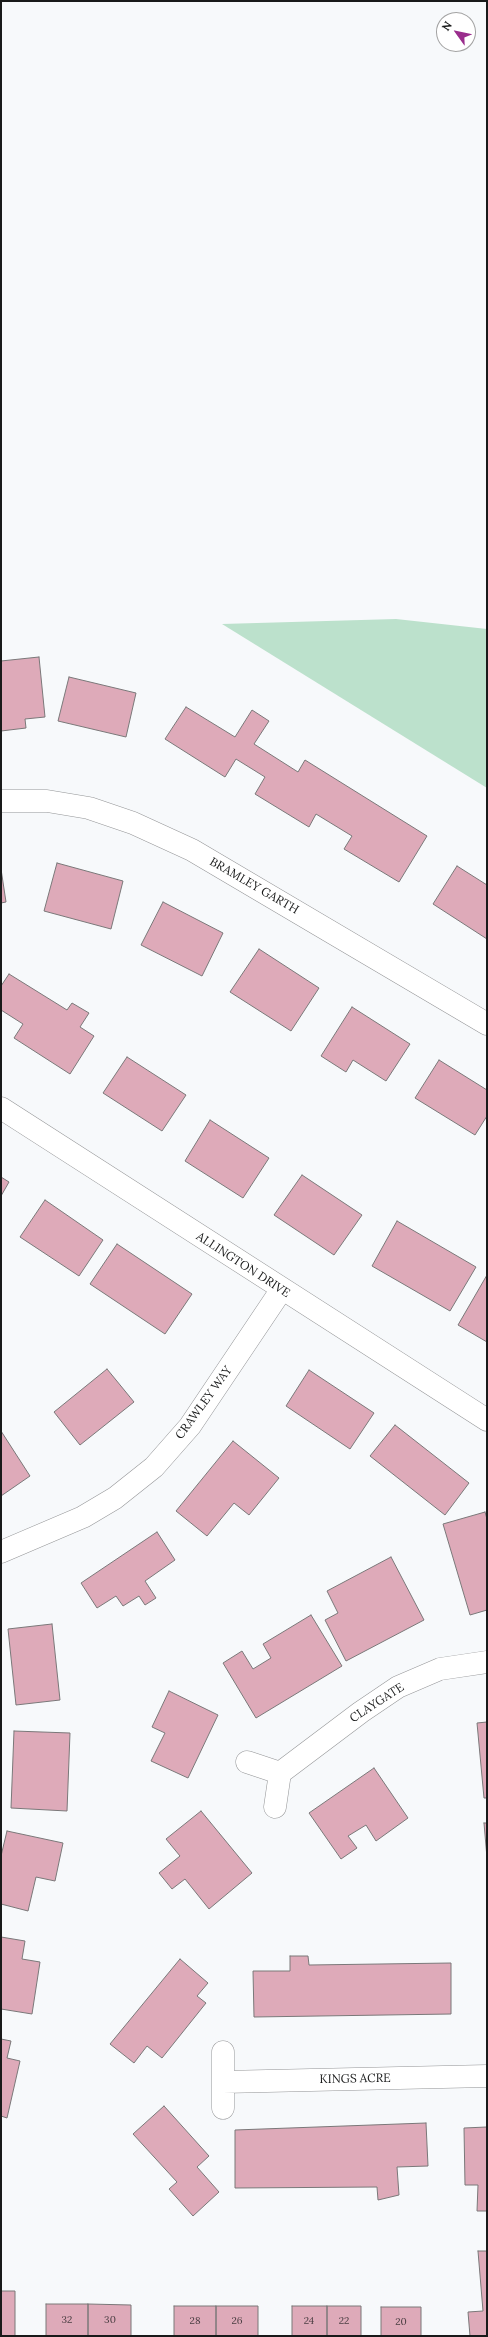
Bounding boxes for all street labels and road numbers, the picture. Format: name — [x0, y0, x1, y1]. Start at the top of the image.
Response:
street label: BRAMLEY GARTH — [207, 855, 301, 917]
street label: ALLINGTON DRIVE — [194, 1229, 292, 1301]
street label: CRAWLEY WAY — [173, 1364, 235, 1442]
street label: CLAYGATE — [347, 1680, 407, 1726]
street label: KINGS ACRE — [319, 2071, 391, 2087]

